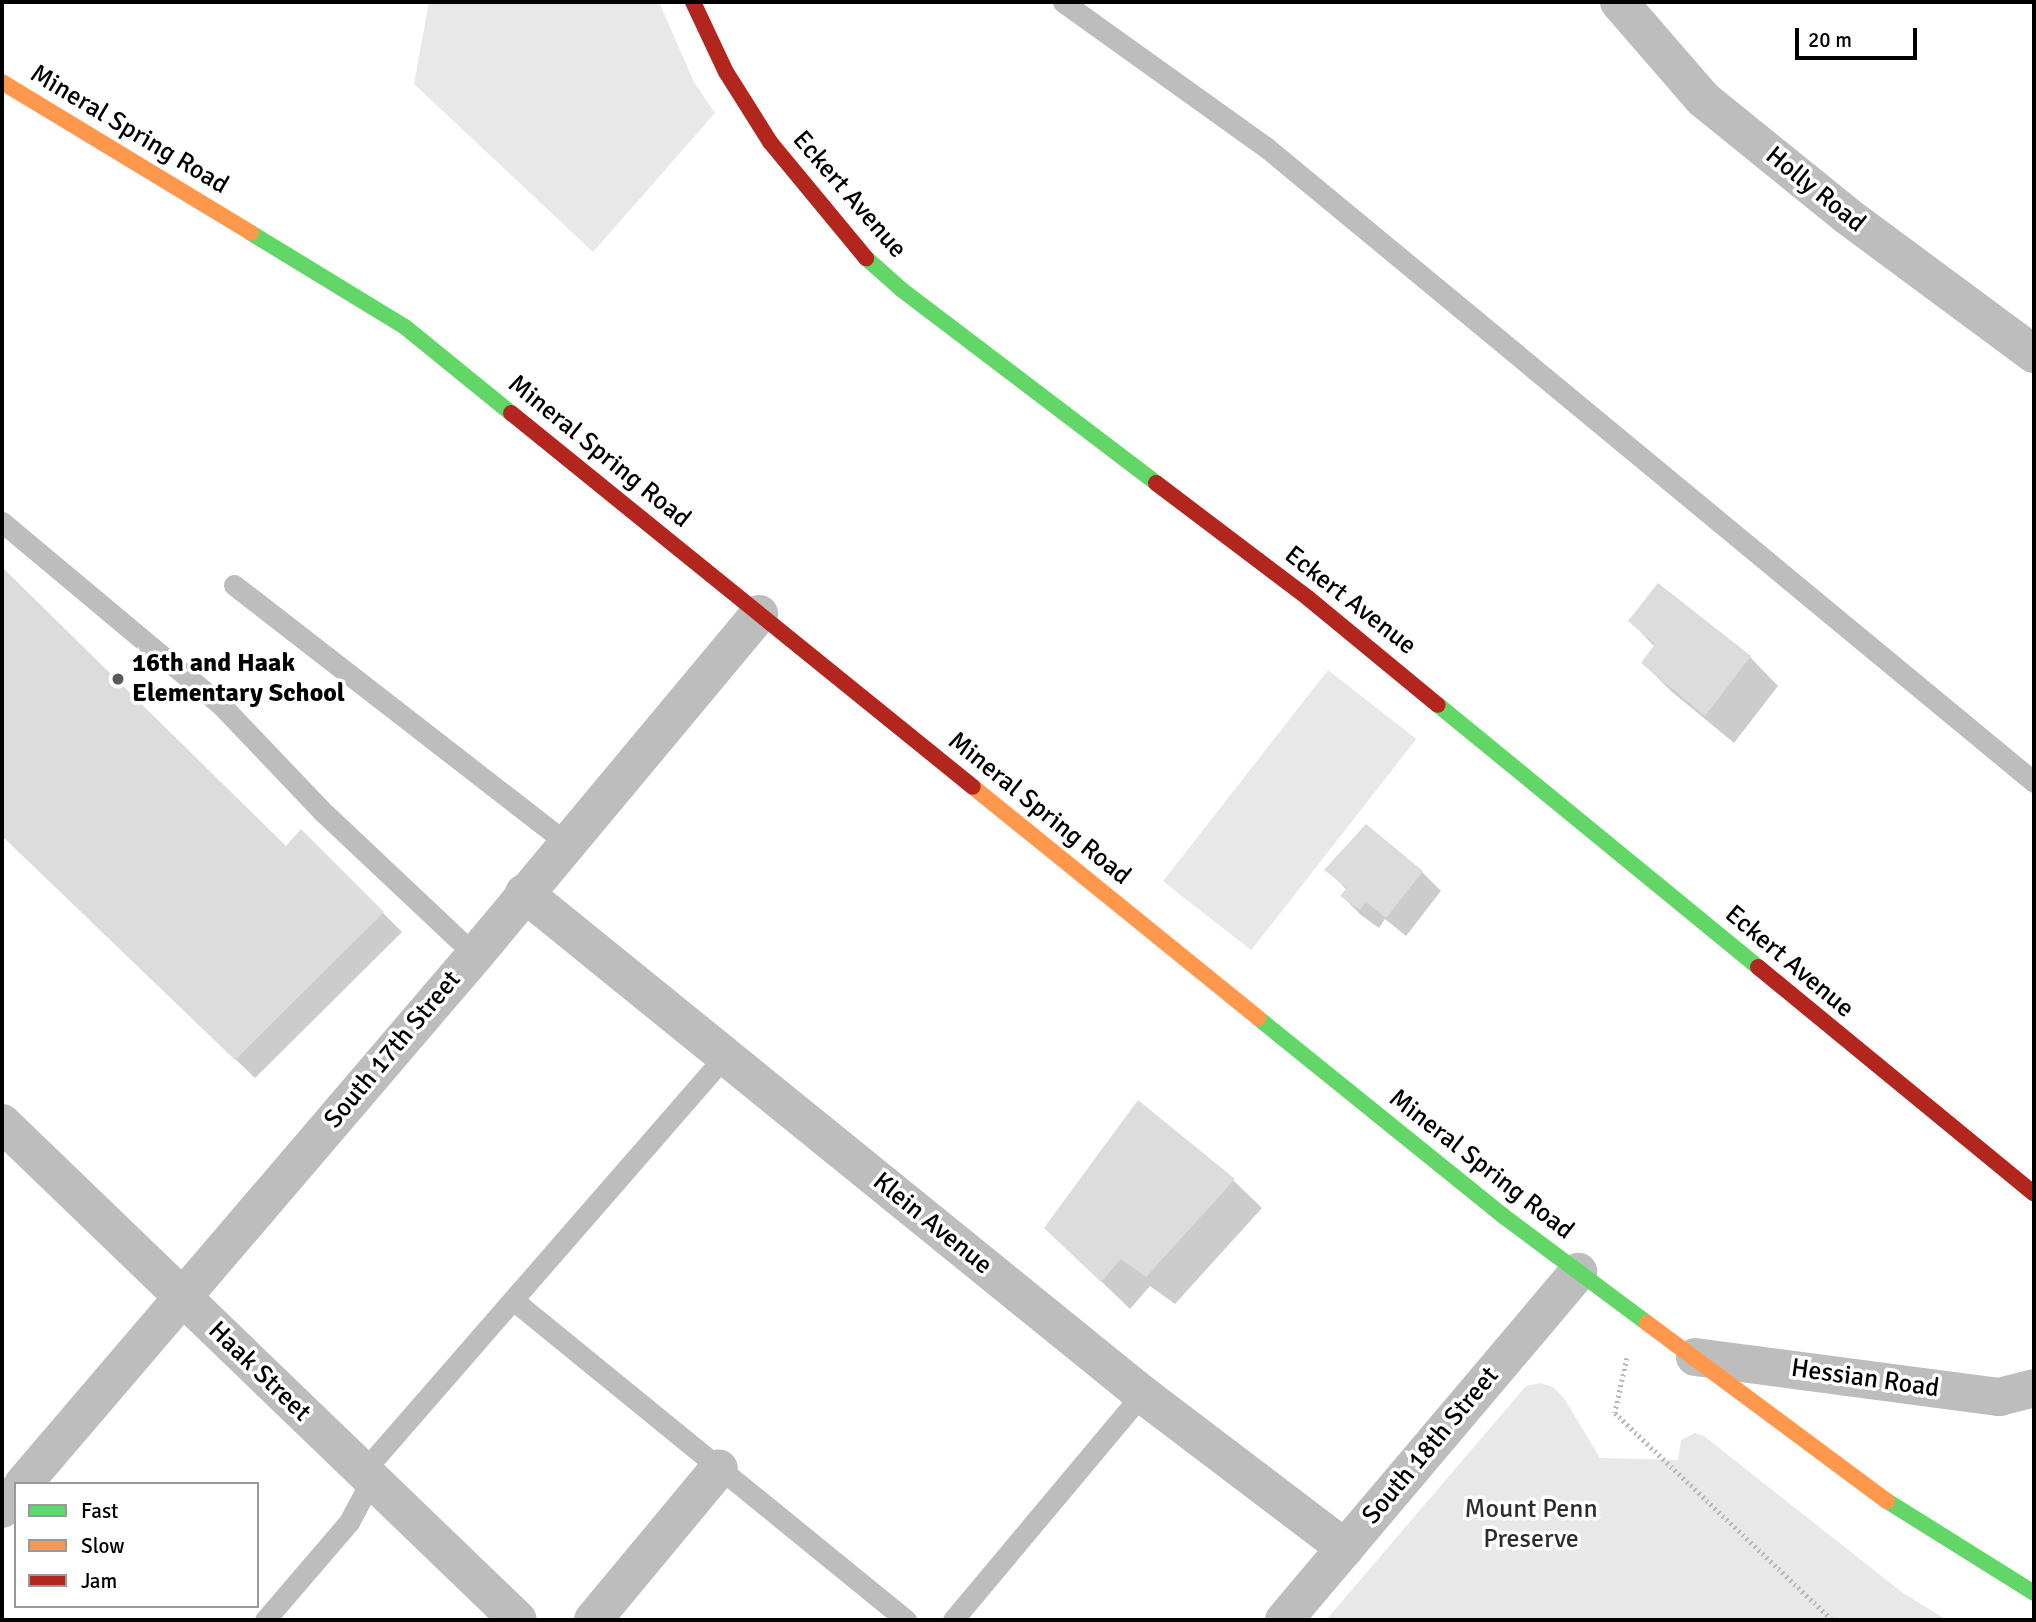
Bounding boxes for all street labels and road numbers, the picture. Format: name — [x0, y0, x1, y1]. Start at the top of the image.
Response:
street label: Mineral Spring Road — [24, 59, 234, 201]
street label: Eckert Avenue — [785, 125, 913, 265]
street label: Holly Road — [1759, 140, 1871, 240]
street label: Mineral Spring Road — [501, 369, 697, 535]
street label: Eckert Avenue — [1278, 540, 1422, 662]
street label: Mineral Spring Road — [941, 726, 1137, 892]
street label: Eckert Avenue — [1718, 899, 1860, 1025]
street label: South 17th Street — [318, 965, 468, 1135]
street label: Mineral Spring Road — [1382, 1083, 1580, 1247]
street label: Klein Avenue — [866, 1167, 998, 1281]
street label: Haak Street — [201, 1315, 317, 1429]
street label: Hessian Road — [1789, 1353, 1941, 1405]
street label: South 18th Street — [1356, 1361, 1506, 1531]

